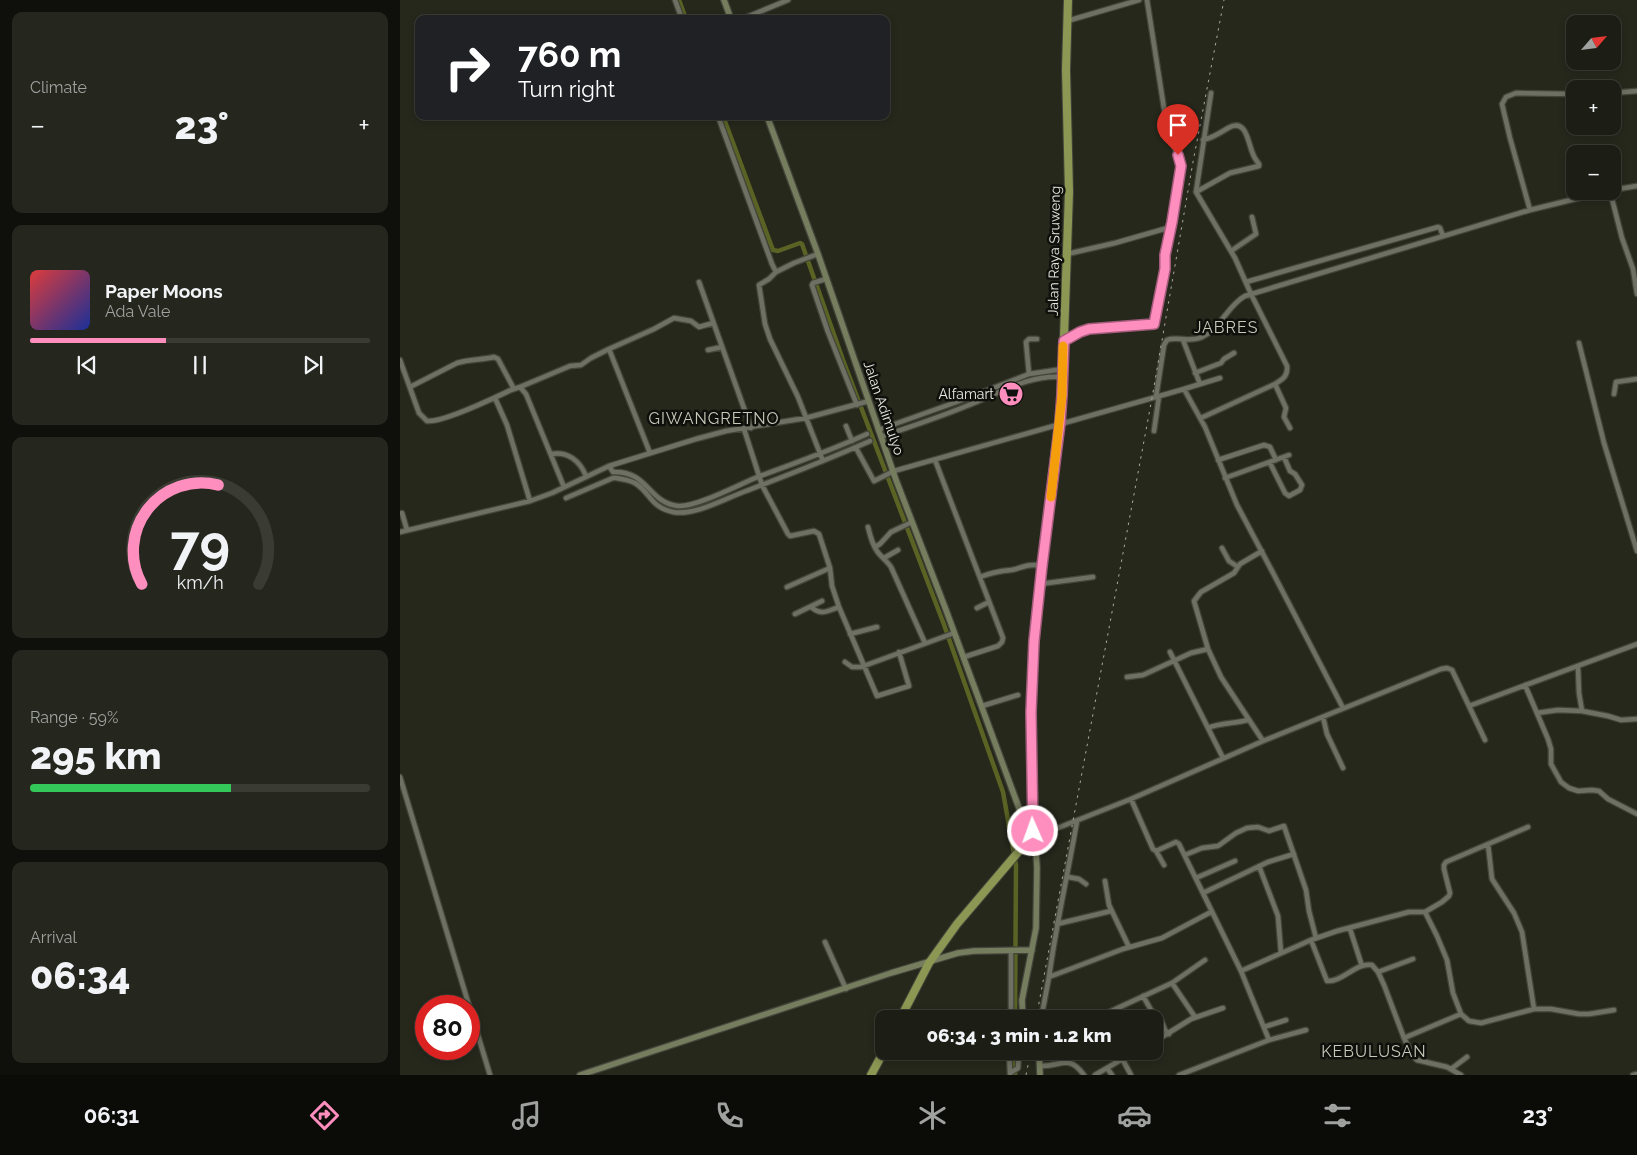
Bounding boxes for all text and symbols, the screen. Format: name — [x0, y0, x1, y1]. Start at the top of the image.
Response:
north arrow — [1566, 15, 1621, 70]
map controls — [1566, 15, 1621, 200]
text: 760 m — [518, 34, 621, 75]
icon: right — [435, 35, 500, 100]
text: Turn right — [518, 76, 615, 102]
text: Climate — [30, 78, 87, 97]
button: + — [1566, 80, 1621, 135]
text: 23° — [175, 103, 229, 148]
pin — [1157, 104, 1199, 155]
text: − — [30, 109, 45, 142]
text: + — [358, 109, 370, 142]
icon: arrive — [1164, 111, 1192, 139]
button: − — [1566, 145, 1621, 200]
street label: Jalan Raya Sruweng — [1045, 186, 1063, 316]
text: Paper Moons — [105, 280, 223, 302]
text: Ada Vale — [105, 302, 170, 321]
district label: JABRES — [1194, 318, 1258, 337]
icon: previous — [73, 351, 101, 379]
icon: pause — [186, 351, 214, 379]
icon: next — [299, 351, 327, 379]
street label: Jalan Adimulyo — [860, 359, 908, 457]
supermarket icon: Alfamart — [998, 381, 1024, 407]
place label: Alfamart — [938, 386, 994, 402]
district label: GIWANGRETNO — [648, 409, 780, 428]
text: 79 — [170, 514, 230, 575]
text: km/h — [176, 572, 224, 593]
text: Range · 59% — [30, 708, 118, 727]
text: 295 km — [30, 733, 162, 778]
position arrow — [1006, 804, 1058, 856]
text: Arrival — [30, 928, 77, 947]
text: 06:34 — [30, 953, 130, 998]
speed limit sign: 80 — [415, 995, 480, 1060]
text: 06:34 · 3 min · 1.2 km — [926, 1024, 1112, 1046]
district label: KEBULUSAN — [1321, 1042, 1427, 1061]
icon: directions — [307, 1098, 342, 1133]
icon: music — [509, 1098, 544, 1133]
icon: phone — [712, 1098, 747, 1133]
icon: climate — [915, 1098, 950, 1133]
icon: car — [1117, 1098, 1152, 1133]
icon: filters — [1320, 1098, 1355, 1133]
text: 06:31 — [84, 1102, 139, 1128]
text: 23° — [1523, 1102, 1553, 1128]

